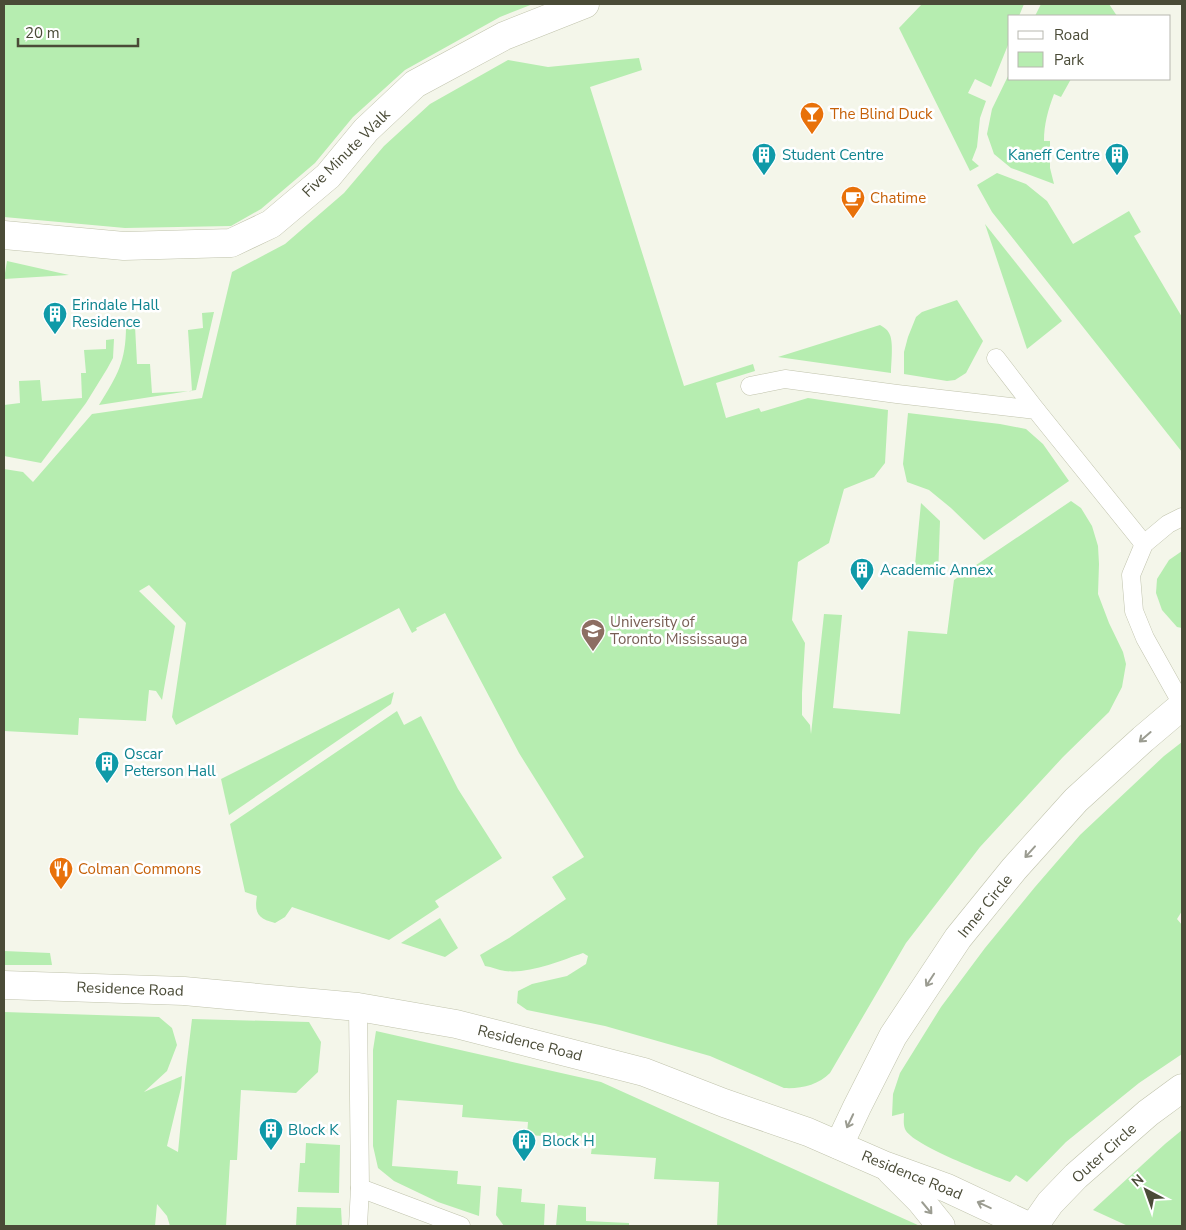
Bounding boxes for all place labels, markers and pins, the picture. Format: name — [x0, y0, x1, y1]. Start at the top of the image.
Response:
bar icon: The Blind Duck — [799, 101, 825, 135]
place label: The Blind Duck — [830, 104, 933, 124]
building icon: Student Centre — [751, 142, 777, 176]
building icon: Kaneff Centre — [1104, 142, 1130, 176]
place label: Student Centre — [782, 145, 884, 165]
place label: Kaneff Centre — [1008, 145, 1100, 165]
cafe icon: Chatime — [840, 185, 866, 219]
place label: Chatime — [870, 188, 926, 208]
place label: Erindale Hall Residence — [72, 295, 160, 332]
building icon: Erindale Hall Residence — [42, 301, 68, 335]
building icon: Academic Annex — [849, 557, 875, 591]
place label: Academic Annex — [880, 560, 993, 580]
place label: University of Toronto Mississauga — [610, 612, 747, 649]
school or university icon: University of Toronto Mississauga — [580, 618, 606, 652]
place label: Oscar Peterson Hall — [124, 744, 216, 781]
building icon: Oscar Peterson Hall — [94, 750, 120, 784]
restaurant icon: Colman Commons — [48, 856, 74, 890]
place label: Colman Commons — [78, 859, 201, 879]
building icon: Block K — [258, 1117, 284, 1151]
place label: Block K — [288, 1120, 339, 1140]
building icon: Block H — [511, 1128, 537, 1162]
place label: Block H — [542, 1131, 595, 1151]

